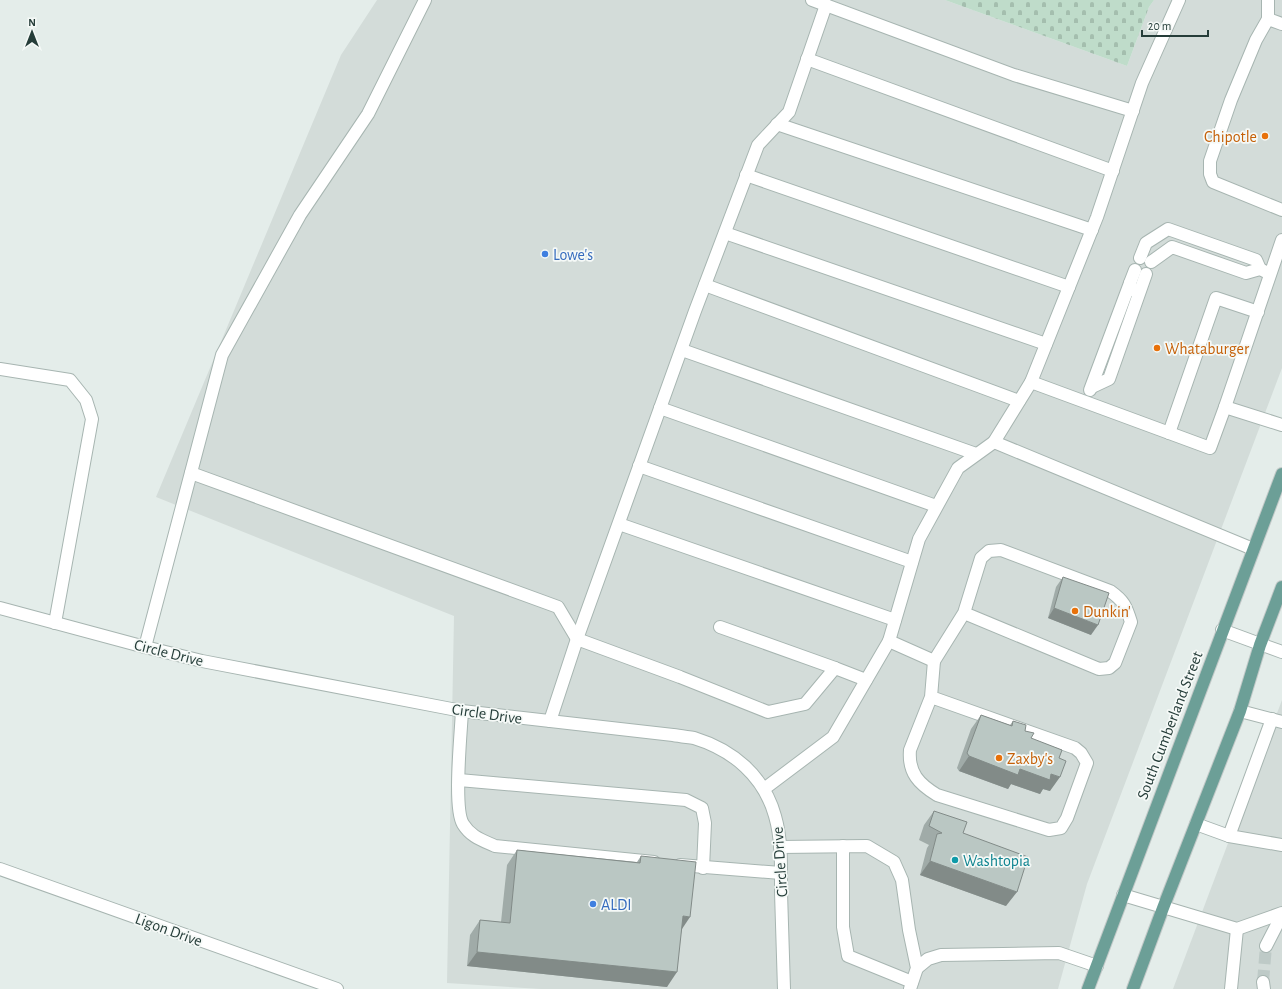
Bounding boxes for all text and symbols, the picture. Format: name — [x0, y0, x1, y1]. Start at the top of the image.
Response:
north arrow — [12, 12, 52, 52]
scale bar — [1142, 12, 1208, 38]
text: N — [28, 17, 36, 28]
text: 20 m — [1148, 20, 1171, 32]
place label: Chipotle — [1204, 129, 1257, 145]
marker: Chipotle — [1260, 131, 1270, 141]
place label: Lowe's — [553, 247, 593, 263]
marker: Lowe's — [540, 249, 550, 259]
place label: Whataburger — [1165, 341, 1250, 357]
marker: Whataburger — [1152, 343, 1162, 353]
place label: Dunkin' — [1083, 604, 1131, 620]
marker: Dunkin' — [1070, 606, 1080, 616]
street label: Circle Drive — [132, 637, 205, 669]
street label: South Cumberland Street — [1134, 649, 1206, 802]
street label: Circle Drive — [451, 701, 523, 727]
place label: Zaxby's — [1007, 751, 1053, 768]
marker: Zaxby's — [994, 753, 1004, 763]
street label: Circle Drive — [770, 826, 790, 898]
place label: Washtopia — [963, 853, 1030, 869]
marker: Washtopia — [950, 855, 960, 865]
place label: ALDI — [601, 897, 632, 913]
marker: ALDI — [588, 899, 598, 909]
street label: Ligon Drive — [133, 910, 204, 949]

